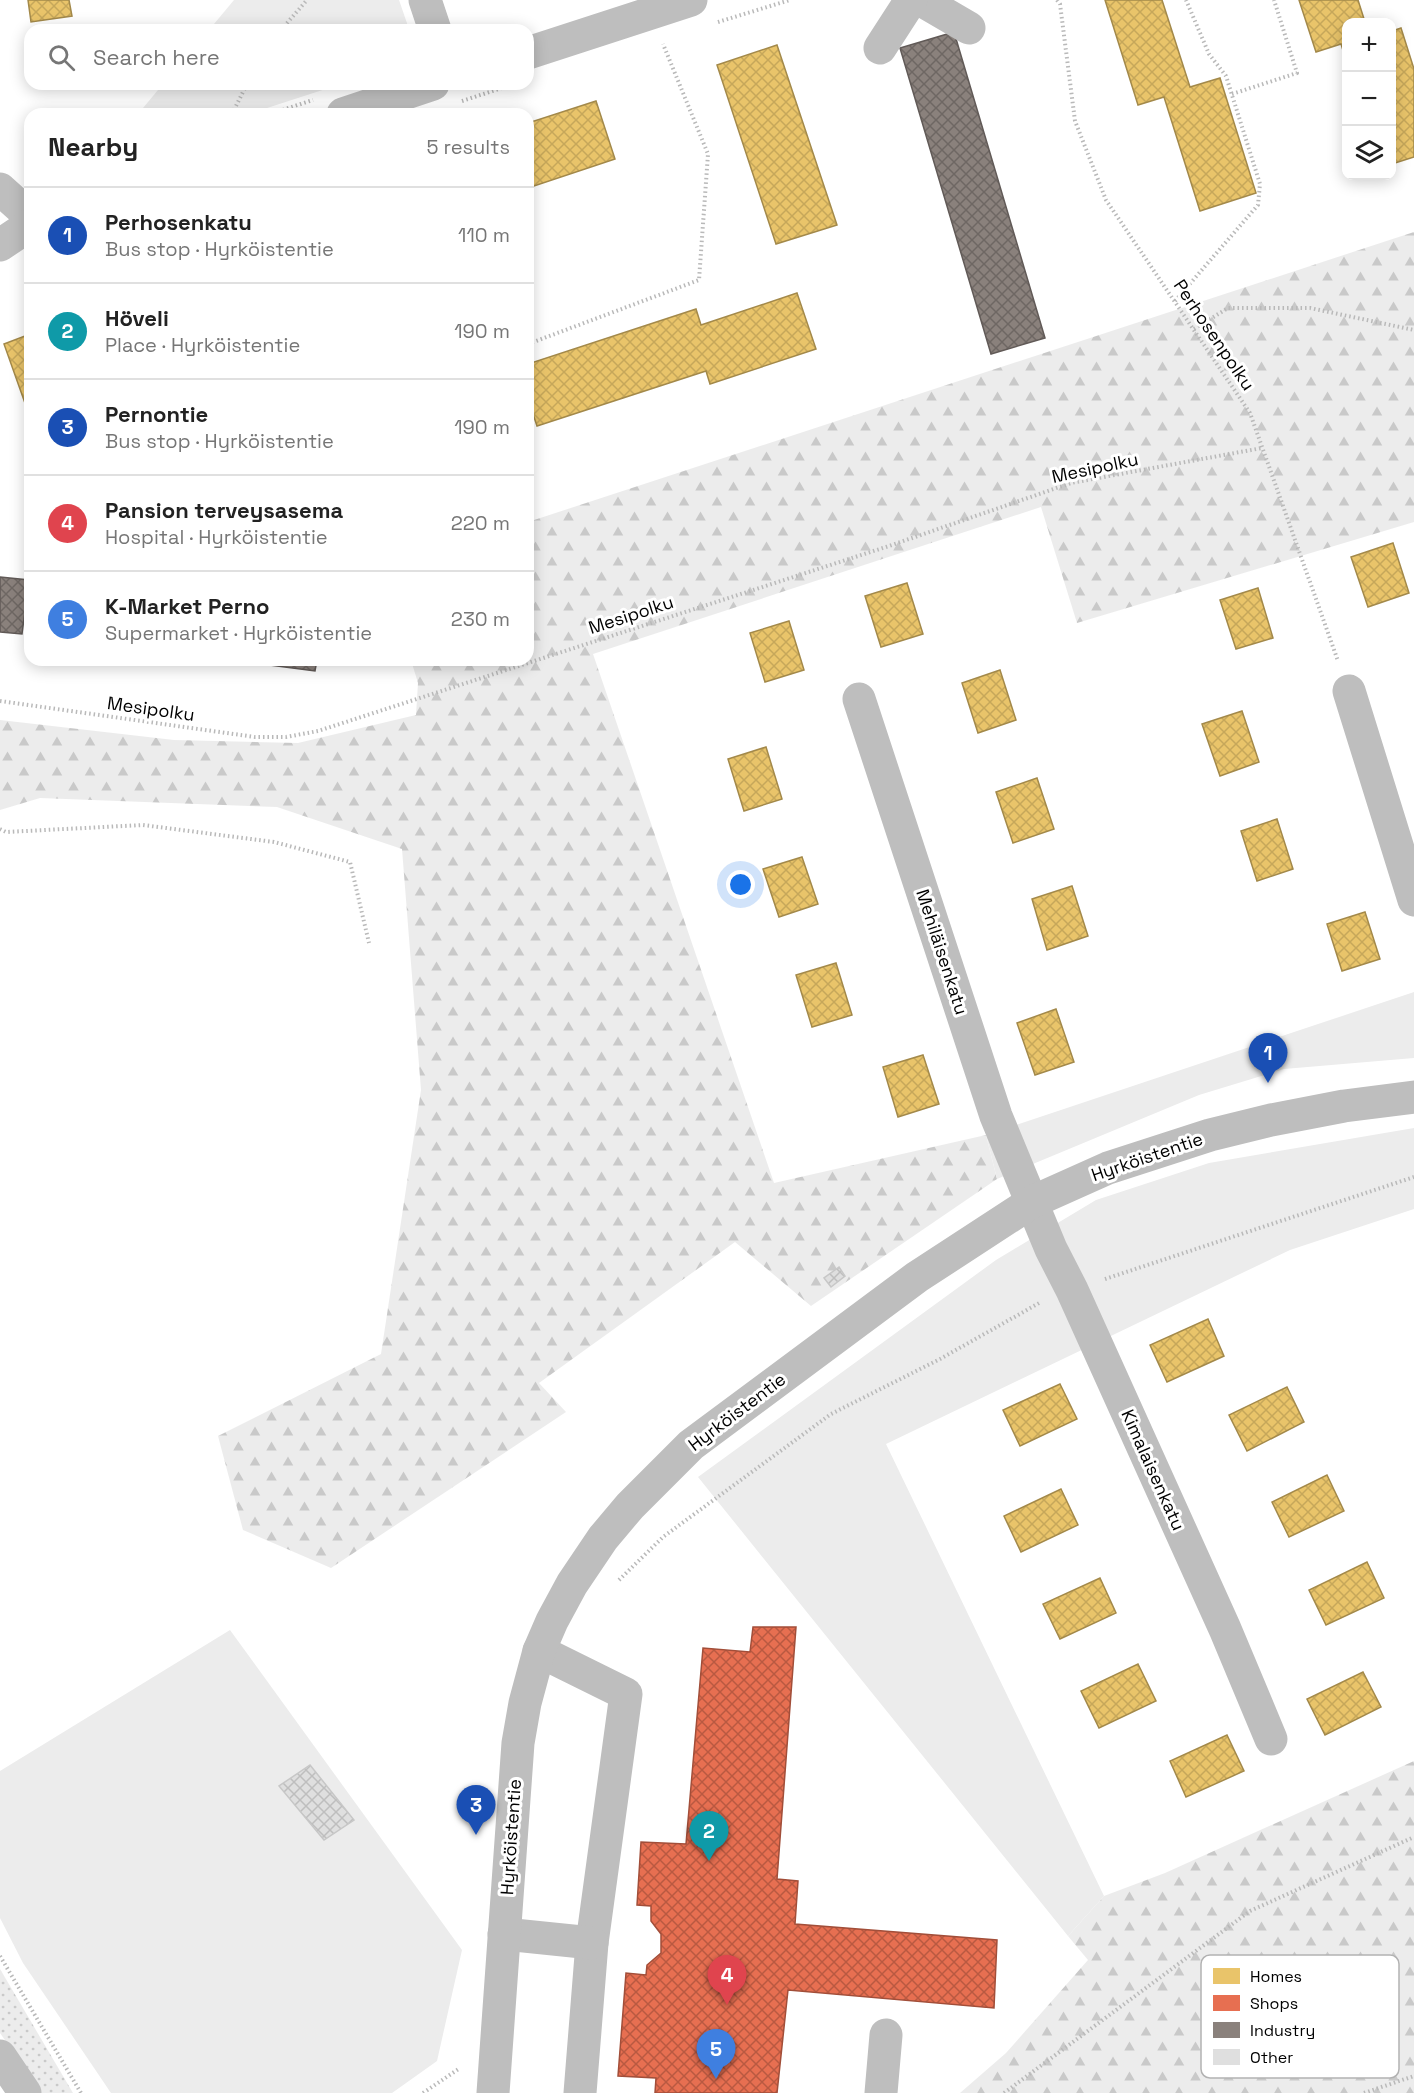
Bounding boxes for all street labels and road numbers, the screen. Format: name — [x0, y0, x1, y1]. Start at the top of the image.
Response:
street label: Perhosenpolku — [1169, 275, 1260, 395]
street label: Mesipolku — [1049, 447, 1140, 488]
street label: Mesipolku — [585, 590, 676, 639]
street label: Mesipolku — [106, 691, 196, 726]
street label: Mehiläisenkatu — [911, 886, 974, 1017]
street label: Hyrköistentie — [1088, 1127, 1206, 1186]
street label: Hyrköistentie — [683, 1367, 790, 1456]
street label: Kimalaisenkatu — [1116, 1406, 1190, 1534]
street label: Hyrköistentie — [495, 1778, 526, 1896]

